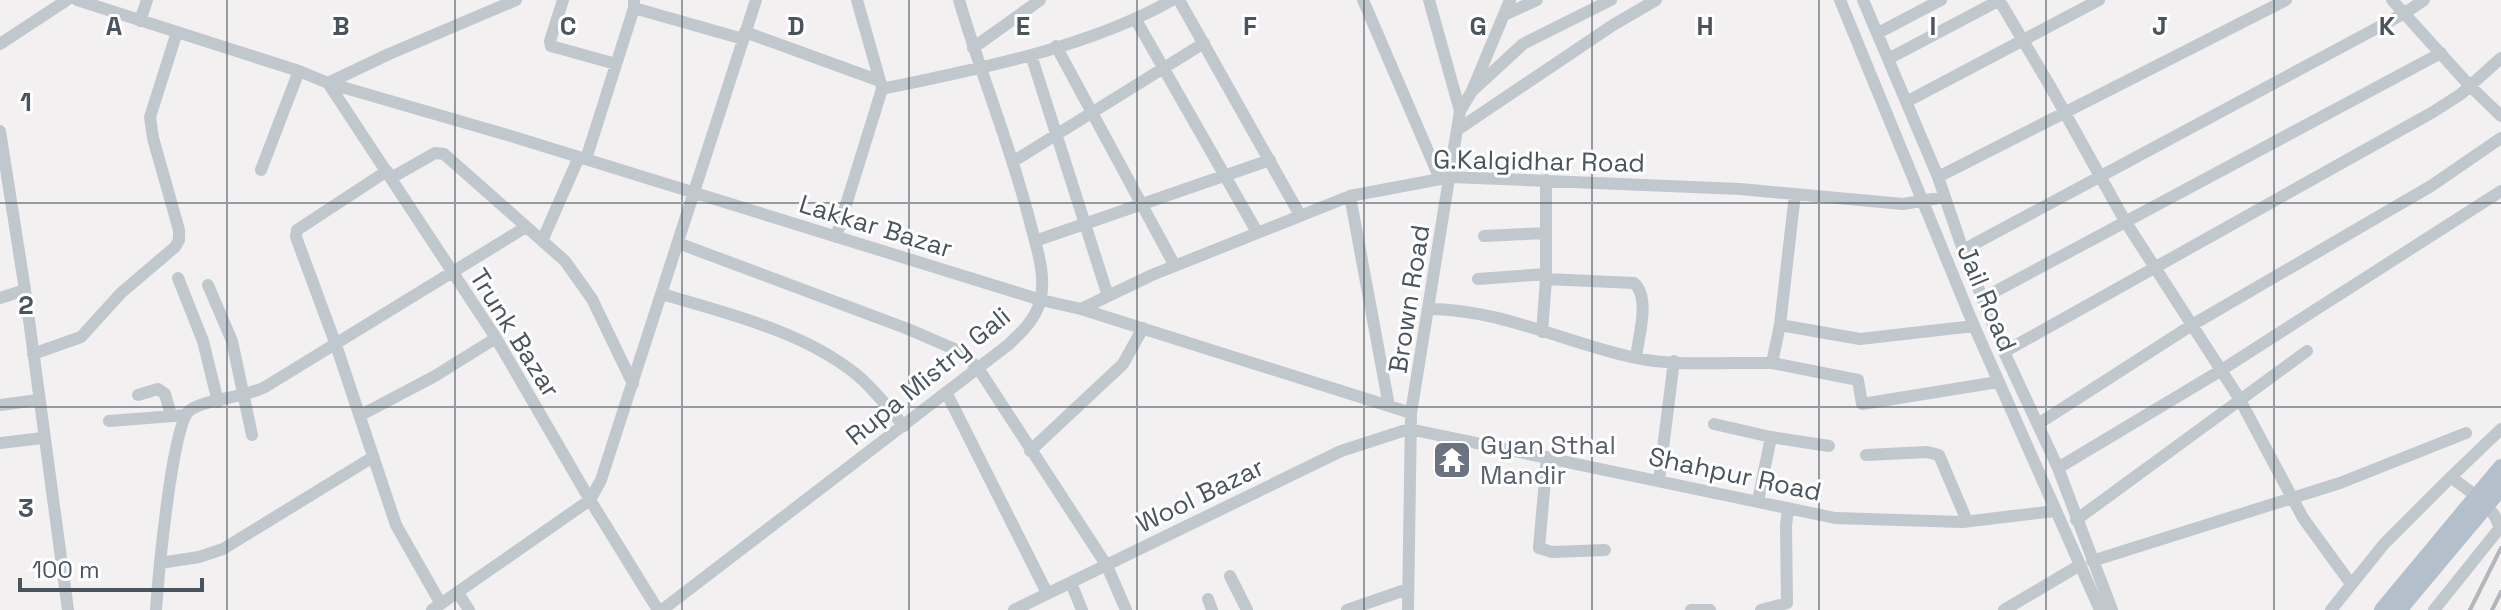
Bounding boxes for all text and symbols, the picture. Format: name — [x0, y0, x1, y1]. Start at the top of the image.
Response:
text: A — [106, 9, 123, 43]
text: B — [332, 9, 350, 43]
text: C — [560, 9, 576, 43]
text: D — [787, 9, 805, 43]
text: E — [1016, 9, 1030, 43]
text: F — [1243, 9, 1257, 43]
text: G — [1469, 9, 1487, 43]
text: H — [1696, 9, 1714, 43]
text: I — [1930, 9, 1936, 43]
text: J — [2152, 9, 2168, 43]
text: K — [2379, 9, 2396, 43]
text: 1 — [20, 85, 32, 119]
street label: G.Kalgidhar Road — [1433, 142, 1645, 180]
street label: Lakkar Bazar — [795, 187, 957, 265]
street label: Brown Road — [1381, 222, 1437, 376]
street label: Jail Road — [1949, 239, 2025, 357]
street label: Trunk Bazar — [462, 262, 568, 404]
text: 2 — [18, 288, 34, 322]
street label: Rupa Mistry Gali — [839, 299, 1017, 453]
place label: Gyan Sthal Mandir — [1480, 428, 1616, 492]
temple icon: Gyan Sthal Mandir — [1431, 439, 1473, 481]
street label: Shahpur Road — [1646, 439, 1824, 509]
street label: Wool Bazar — [1131, 449, 1269, 541]
text: 3 — [18, 491, 34, 525]
scale bar — [20, 542, 202, 592]
text: 100 m — [32, 554, 100, 585]

